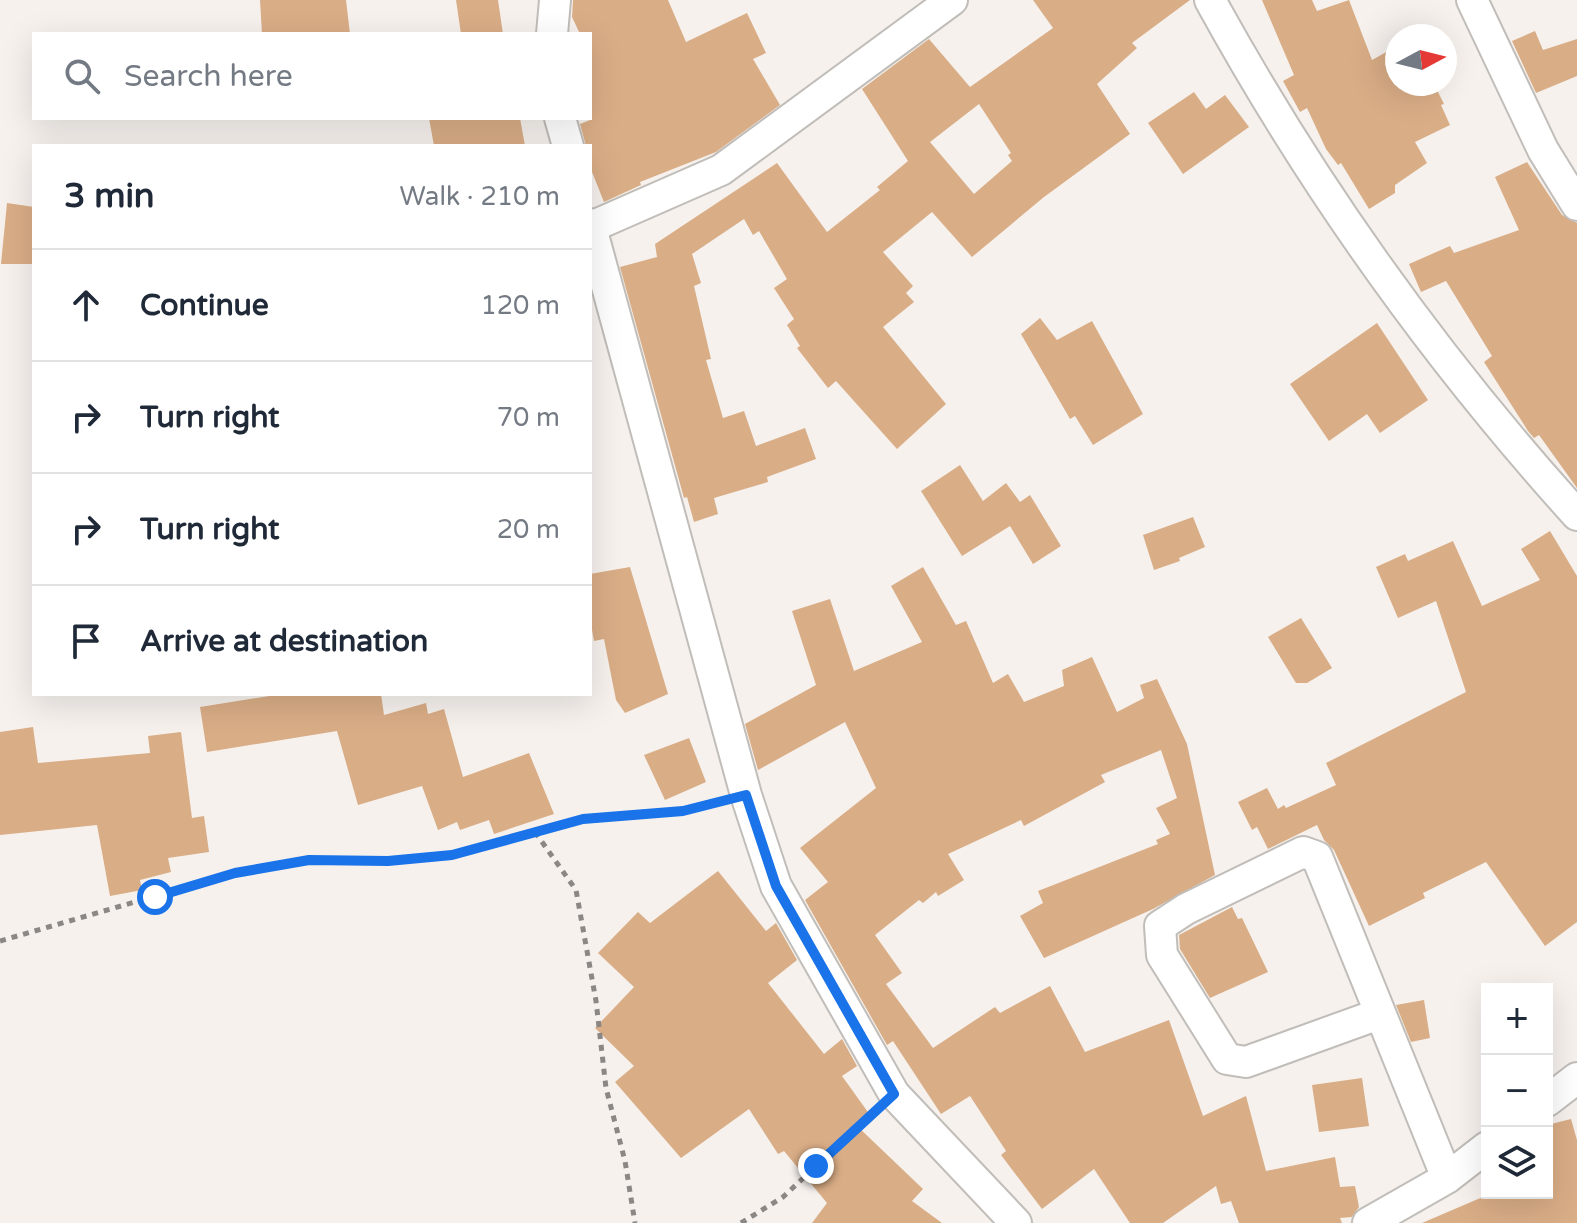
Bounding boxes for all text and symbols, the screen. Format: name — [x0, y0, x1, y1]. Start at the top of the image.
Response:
north arrow — [1385, 24, 1457, 96]
search box — [32, 32, 592, 120]
icon: search — [60, 54, 104, 98]
text: Search here — [124, 58, 293, 95]
text: 3 min — [64, 176, 155, 217]
text: Walk · 210 m — [400, 181, 560, 212]
icon: ahead — [64, 283, 108, 327]
text: Continue — [140, 287, 269, 324]
text: 120 m — [480, 290, 560, 321]
icon: right — [64, 395, 108, 439]
text: Turn right — [140, 399, 280, 436]
text: 70 m — [497, 402, 560, 433]
icon: right — [64, 507, 108, 551]
text: Turn right — [140, 511, 280, 548]
text: 20 m — [497, 514, 560, 545]
icon: arrive — [64, 619, 108, 663]
text: Arrive at destination — [140, 623, 428, 660]
route start — [137, 879, 173, 915]
map controls — [1481, 983, 1553, 1199]
button: + — [1481, 983, 1553, 1055]
button: − — [1481, 1055, 1553, 1127]
button: layers — [1481, 1127, 1553, 1199]
route end — [798, 1148, 834, 1184]

